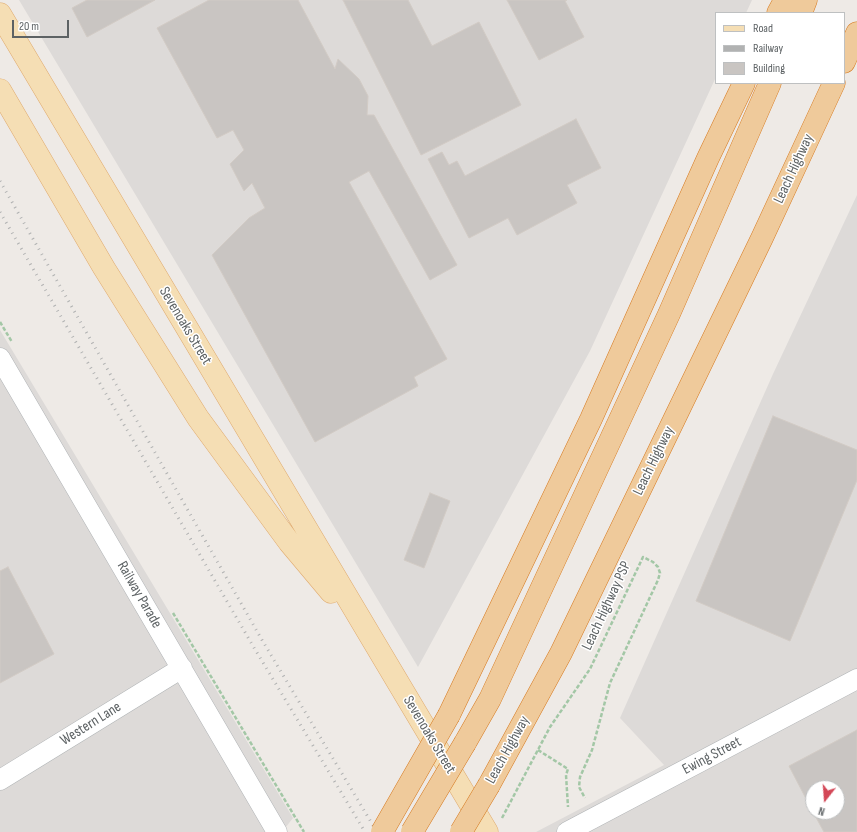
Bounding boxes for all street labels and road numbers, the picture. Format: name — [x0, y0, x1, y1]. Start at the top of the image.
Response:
street label: Leach Highway — [770, 131, 818, 207]
street label: Sevenoaks Street — [155, 284, 215, 368]
street label: Leach Highway — [630, 424, 678, 498]
street label: Railway Parade — [113, 558, 165, 632]
street label: Leach Highway PSP — [579, 559, 635, 653]
street label: Sevenoaks Street — [399, 693, 459, 777]
street label: Western Lane — [57, 698, 125, 750]
street label: Leach Highway — [482, 713, 534, 787]
street label: Ewing Street — [680, 733, 744, 779]

